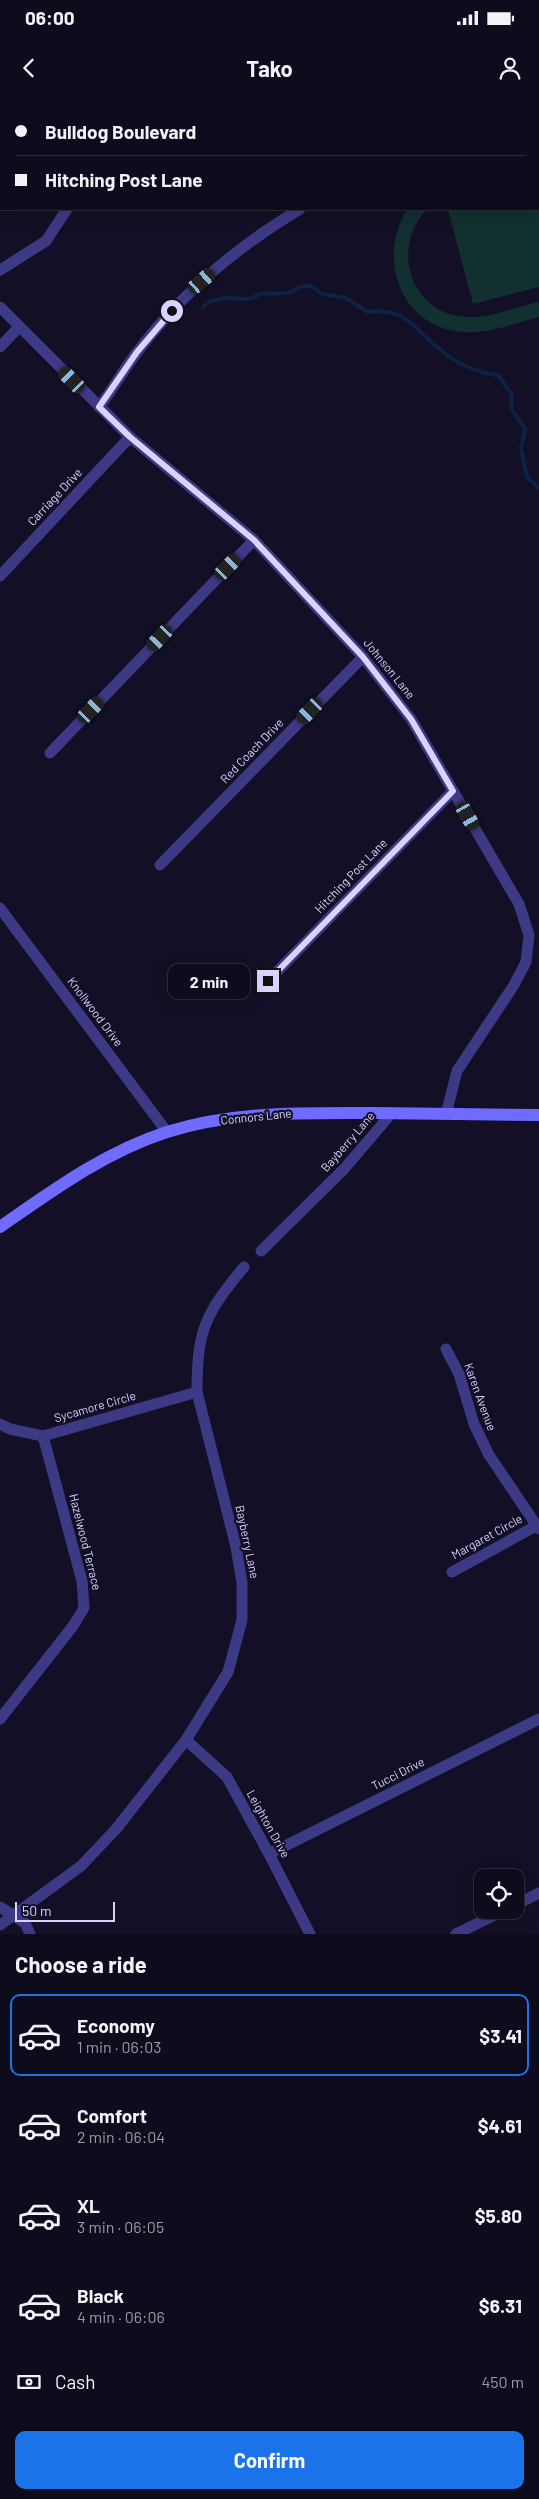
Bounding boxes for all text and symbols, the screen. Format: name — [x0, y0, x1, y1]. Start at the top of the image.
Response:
text: 06:00 — [25, 6, 75, 29]
icon: back — [15, 54, 43, 82]
icon: person — [496, 54, 524, 82]
text: Tako — [246, 55, 293, 81]
text: Bulldog Boulevard — [45, 120, 196, 143]
text: Hitching Post Lane — [45, 168, 203, 191]
car — [185, 265, 218, 297]
route start — [161, 300, 183, 322]
car — [56, 364, 87, 396]
street label: Carriage Drive — [24, 465, 84, 528]
car — [212, 551, 243, 583]
car — [144, 622, 175, 654]
street label: Johnson Lane — [361, 635, 418, 701]
car — [75, 694, 106, 726]
car — [294, 695, 325, 727]
street label: Red Coach Drive — [217, 715, 286, 786]
car — [454, 799, 481, 833]
street label: Hitching Post Lane — [311, 835, 389, 915]
callout: 2 min — [168, 964, 250, 998]
route end — [257, 970, 279, 992]
text: 2 min — [190, 972, 228, 991]
street label: Knollwood Drive — [65, 974, 126, 1049]
street label: Connors Lane — [220, 1105, 292, 1127]
street label: Bayberry Lane — [317, 1109, 377, 1174]
street label: Karen Avenue — [462, 1361, 500, 1432]
street label: Sycamore Circle — [52, 1388, 137, 1424]
street label: Hazelwood Terrace — [67, 1492, 105, 1591]
street label: Bayberry Lane — [233, 1504, 263, 1580]
street label: Margaret Circle — [449, 1511, 524, 1561]
street label: Tucci Drive — [369, 1754, 426, 1792]
street label: Leighton Drive — [244, 1787, 293, 1860]
map controls — [474, 1869, 524, 1919]
button: locate — [474, 1869, 524, 1919]
scale bar — [15, 1899, 115, 1922]
text: 50 m — [22, 1902, 51, 1919]
text: Choose a ride — [15, 1951, 147, 1977]
icon: car — [17, 2013, 62, 2058]
text: Economy — [77, 2014, 155, 2037]
text: $3.41 — [479, 2024, 522, 2047]
text: 1 min · 06:03 — [77, 2037, 161, 2056]
icon: car — [17, 2103, 62, 2148]
text: Comfort — [77, 2104, 147, 2127]
text: $4.61 — [478, 2114, 522, 2137]
text: 2 min · 06:04 — [77, 2127, 165, 2146]
icon: car — [17, 2193, 62, 2238]
text: XL — [77, 2194, 100, 2217]
text: $5.80 — [475, 2204, 522, 2227]
text: 3 min · 06:05 — [77, 2217, 164, 2236]
icon: car — [17, 2283, 62, 2328]
text: Black — [77, 2284, 124, 2307]
text: $6.31 — [479, 2294, 522, 2317]
text: 4 min · 06:06 — [77, 2307, 165, 2326]
icon: cash — [15, 2368, 43, 2396]
text: Cash — [55, 2370, 96, 2393]
text: 450 m — [481, 2372, 524, 2391]
button: Confirm — [15, 2431, 524, 2489]

